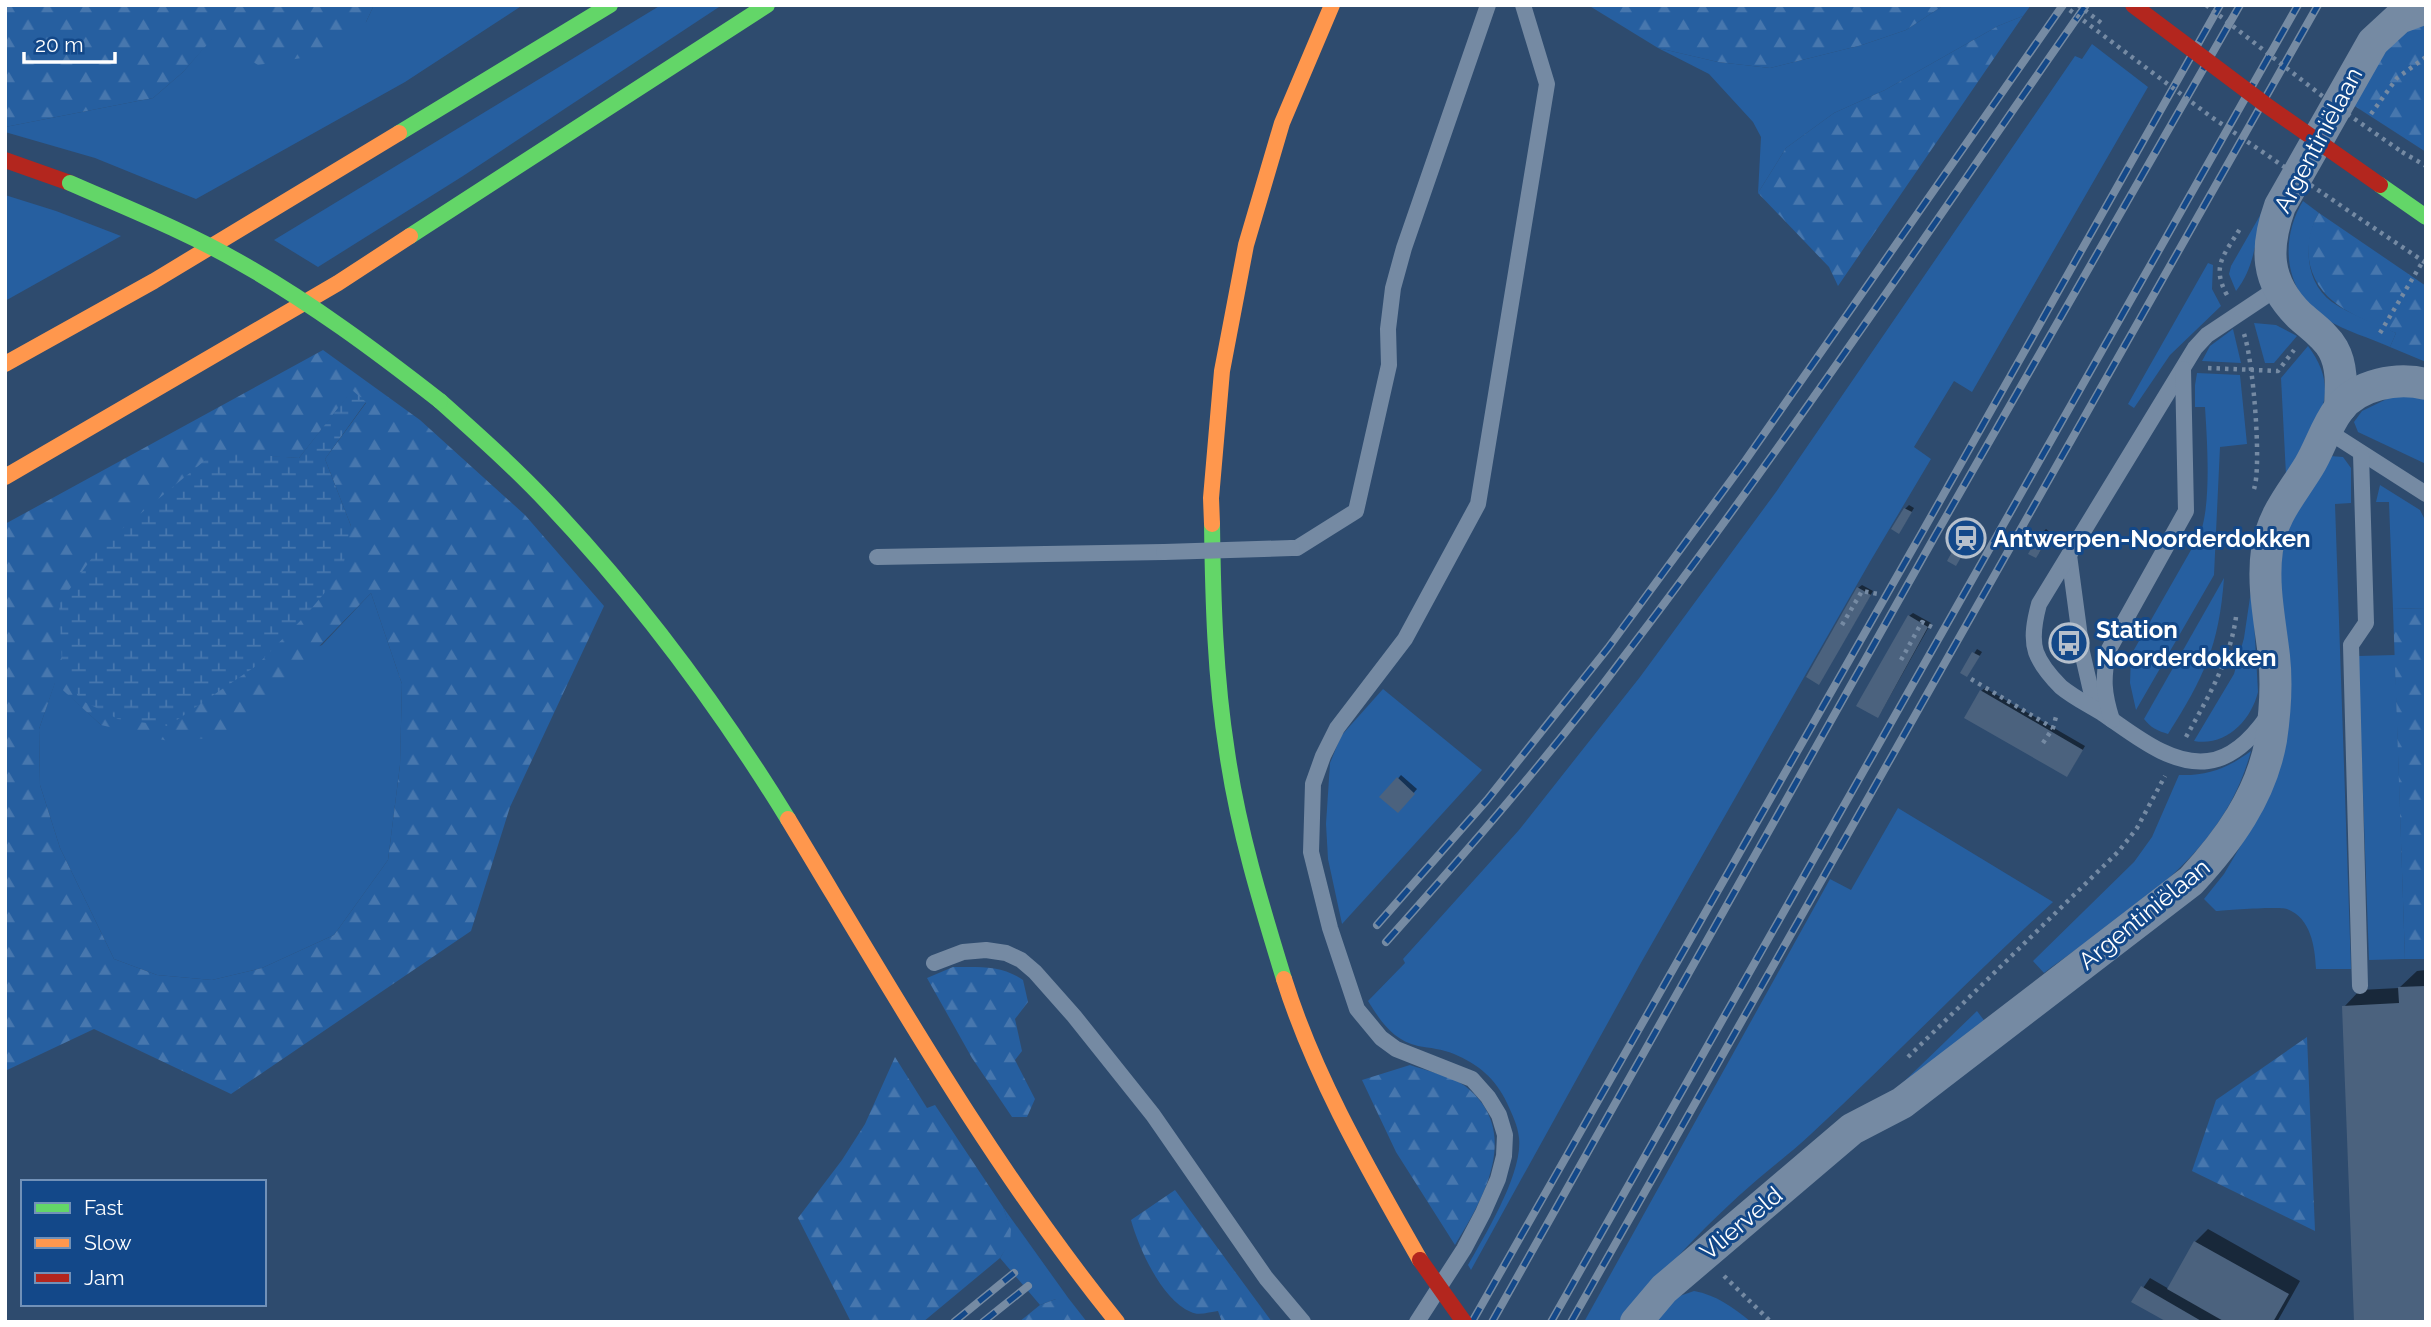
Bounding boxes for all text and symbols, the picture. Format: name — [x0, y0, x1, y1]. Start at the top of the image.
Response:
scale bar — [24, 21, 116, 65]
text: 20 m — [35, 32, 83, 57]
street label: Argentiniëlaan — [2268, 62, 2368, 218]
station icon: Antwerpen-Noorderdokken — [1945, 517, 1987, 559]
place label: Antwerpen-Noorderdokken — [1993, 524, 2311, 553]
place label: Station Noorderdokken — [2096, 615, 2276, 672]
bus stop icon: Station Noorderdokken — [2048, 622, 2090, 664]
street label: Argentiniëlaan — [2073, 852, 2215, 976]
legend — [21, 1180, 266, 1306]
street label: Vlierveld — [1694, 1180, 1788, 1266]
text: Fast — [84, 1195, 124, 1220]
text: Slow — [84, 1230, 132, 1255]
text: Jam — [84, 1265, 125, 1290]

